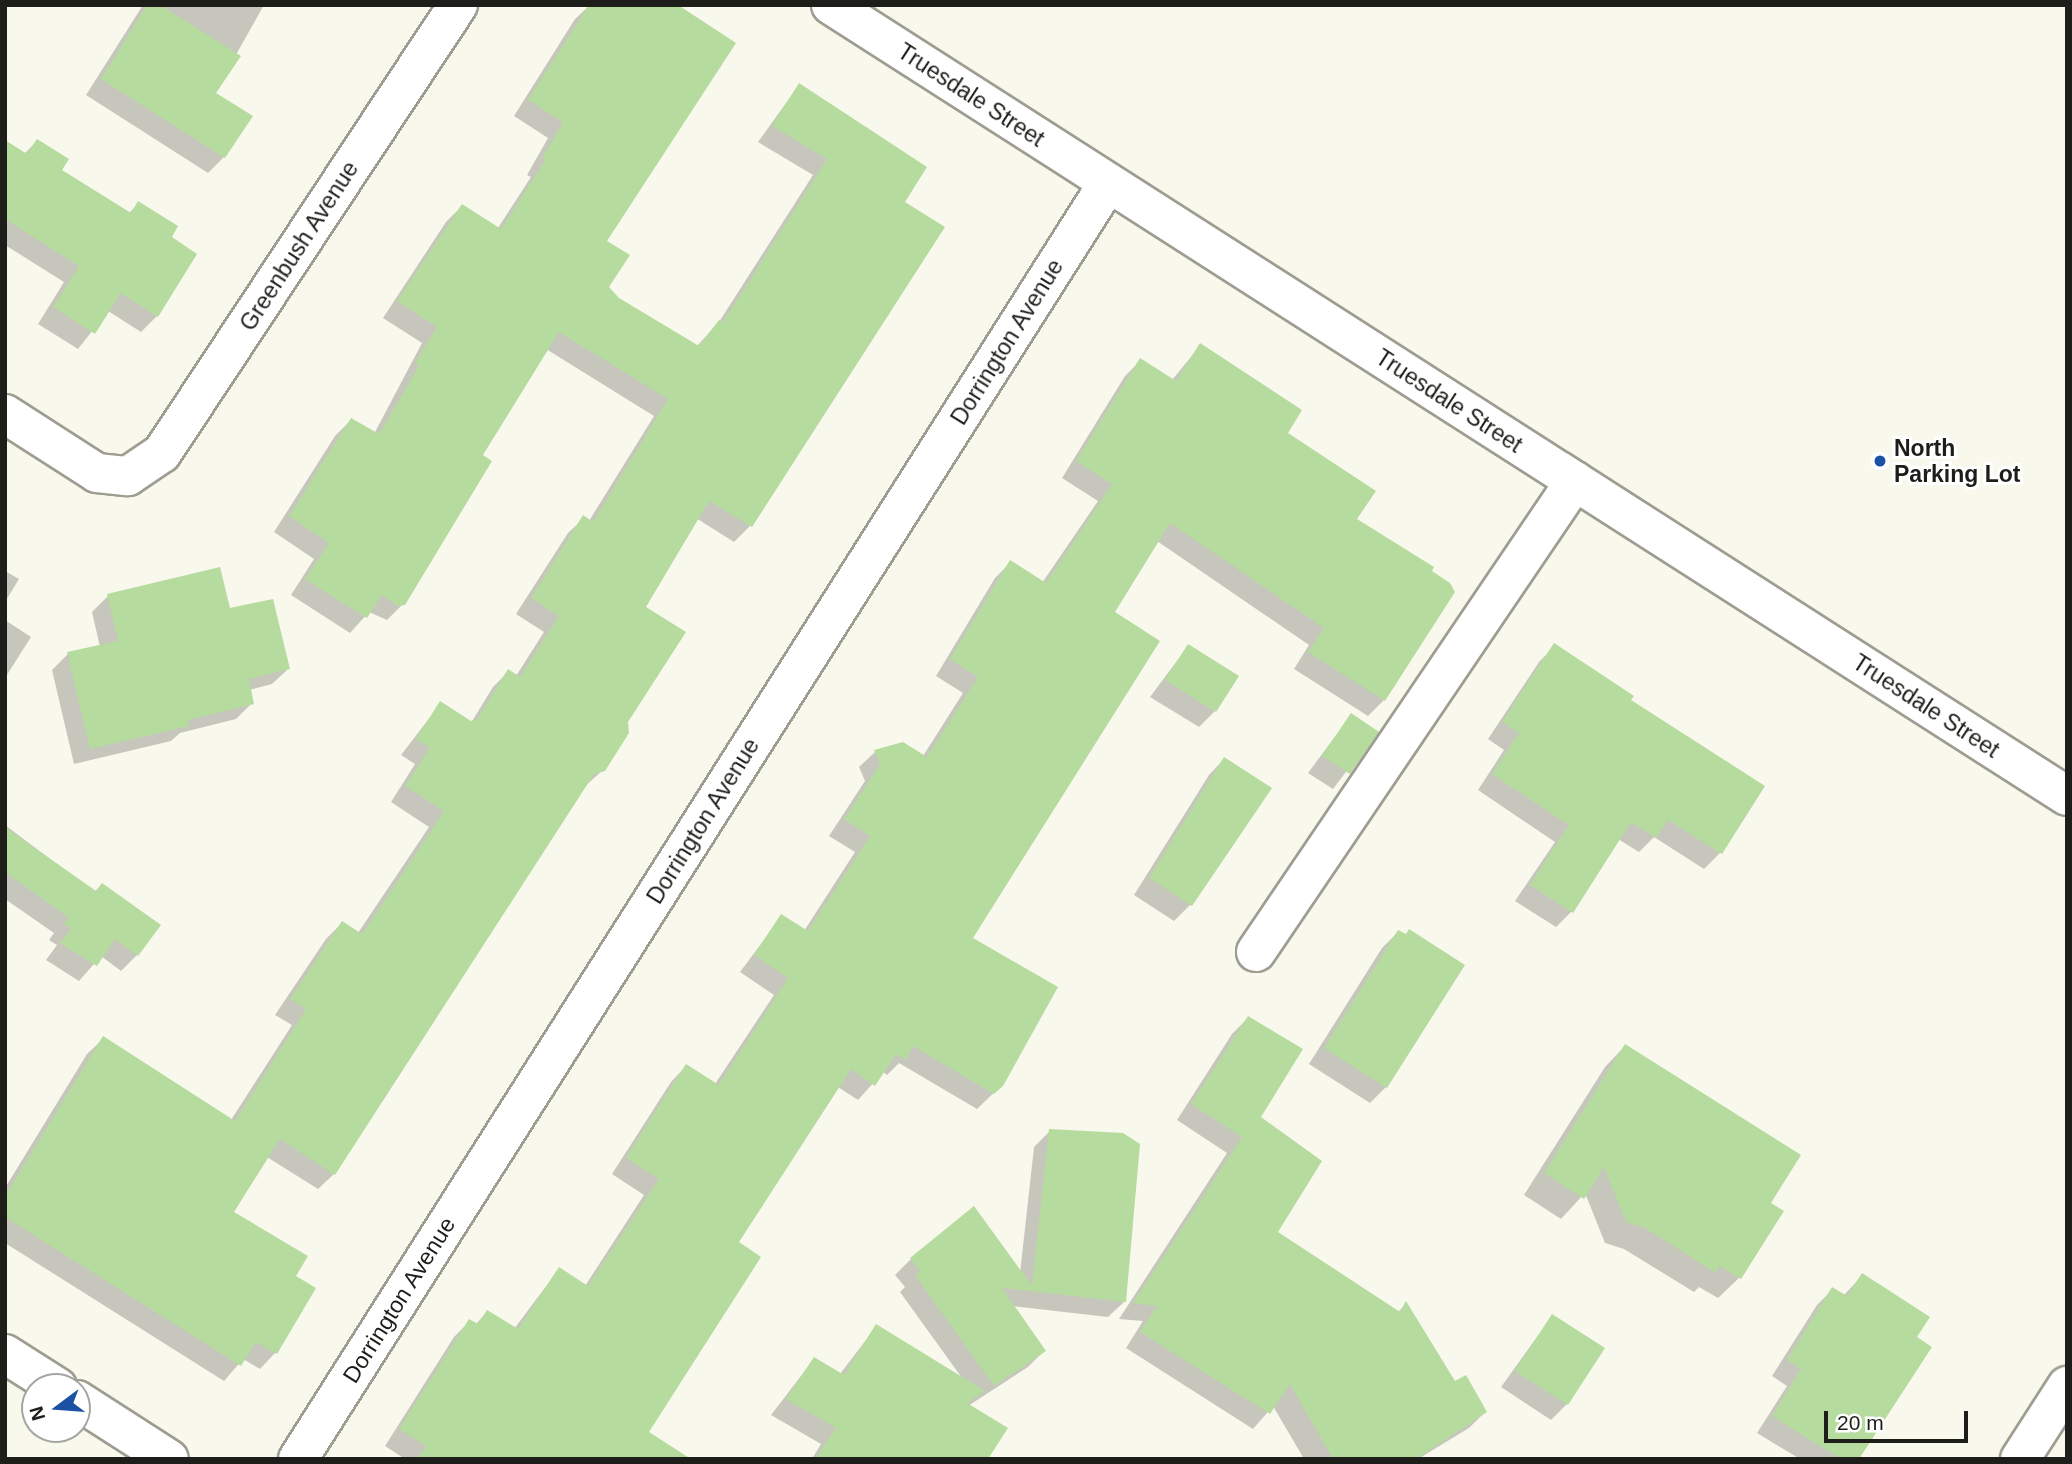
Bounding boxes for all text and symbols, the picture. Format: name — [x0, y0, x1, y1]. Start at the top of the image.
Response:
street label: Truesdale Street — [893, 37, 1049, 153]
street label: Greenbush Avenue — [234, 156, 364, 336]
street label: Dorrington Avenue — [945, 254, 1069, 430]
street label: Truesdale Street — [1371, 343, 1527, 459]
place label: North Parking Lot — [1894, 434, 2021, 488]
marker: North Parking Lot — [1872, 453, 1888, 469]
street label: Truesdale Street — [1848, 648, 2004, 764]
street label: Dorrington Avenue — [641, 733, 765, 909]
street label: Dorrington Avenue — [337, 1212, 461, 1388]
north arrow — [21, 1373, 91, 1443]
scale bar — [1827, 1398, 1970, 1442]
text: N — [25, 1404, 49, 1423]
text: 20 m — [1837, 1411, 1884, 1434]

